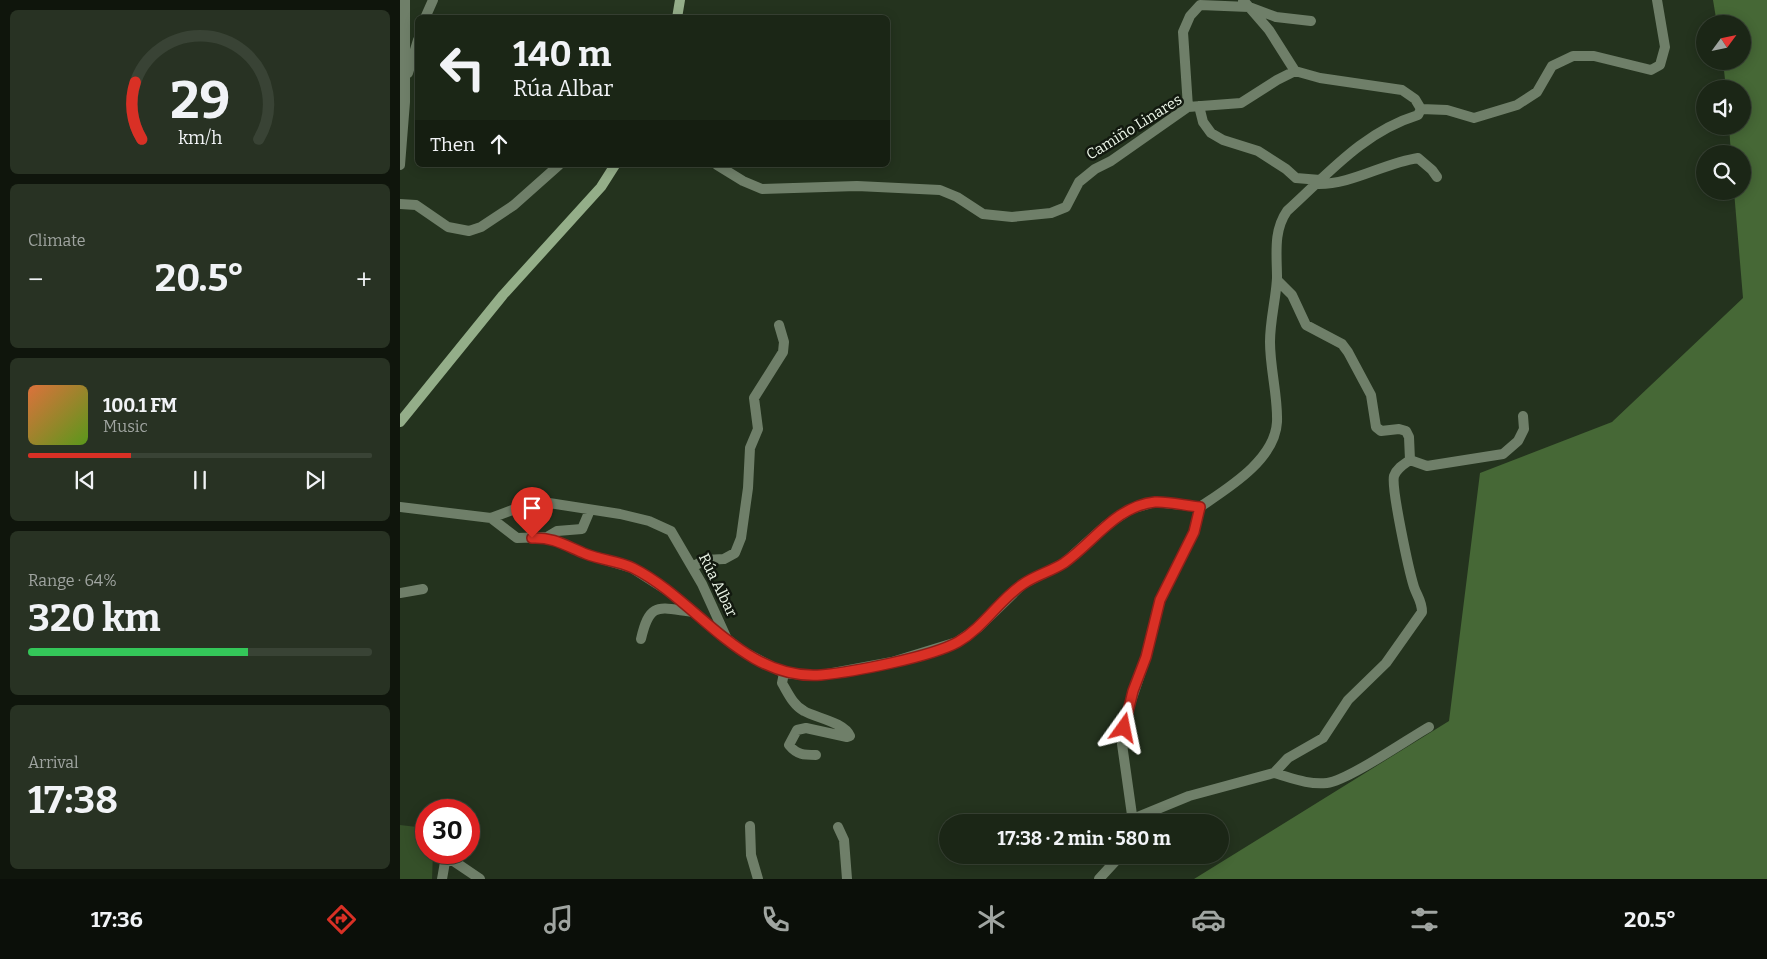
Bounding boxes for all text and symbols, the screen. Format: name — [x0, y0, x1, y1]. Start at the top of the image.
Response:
north arrow — [1696, 15, 1751, 70]
map controls — [1696, 15, 1751, 200]
text: 140 m — [513, 33, 611, 75]
icon: left — [430, 35, 495, 100]
text: 29 — [170, 69, 230, 132]
text: Rúa Albar — [513, 75, 613, 102]
button: sound — [1696, 80, 1751, 135]
street label: Camiño Linares — [1083, 90, 1185, 164]
text: km/h — [178, 127, 222, 149]
icon: ahead — [485, 130, 513, 158]
text: Then — [430, 133, 475, 156]
button: search — [1696, 145, 1751, 200]
text: Climate — [28, 231, 86, 250]
text: 20.5° — [155, 255, 245, 301]
text: − — [28, 263, 43, 296]
text: + — [356, 263, 372, 296]
text: 100.1 FM — [103, 394, 177, 417]
text: Music — [103, 417, 148, 436]
icon: previous — [71, 466, 99, 494]
icon: pause — [186, 466, 214, 494]
icon: next — [301, 466, 329, 494]
pin — [511, 487, 553, 538]
icon: arrive — [518, 494, 546, 522]
street label: Rúa Albar — [695, 550, 741, 620]
text: Range · 64% — [28, 571, 117, 590]
text: 320 km — [28, 595, 161, 641]
position arrow — [1097, 701, 1149, 753]
text: Arrival — [28, 753, 79, 772]
text: 17:38 — [28, 777, 118, 823]
speed limit sign: 30 — [415, 799, 480, 864]
text: 17:38 · 2 min · 580 m — [997, 827, 1171, 850]
icon: directions — [324, 902, 359, 937]
icon: music — [541, 902, 576, 937]
icon: phone — [758, 902, 793, 937]
icon: climate — [974, 902, 1009, 937]
icon: car — [1191, 902, 1226, 937]
icon: filters — [1407, 902, 1442, 937]
text: 17:36 — [91, 906, 143, 933]
text: 20.5° — [1624, 906, 1676, 933]

